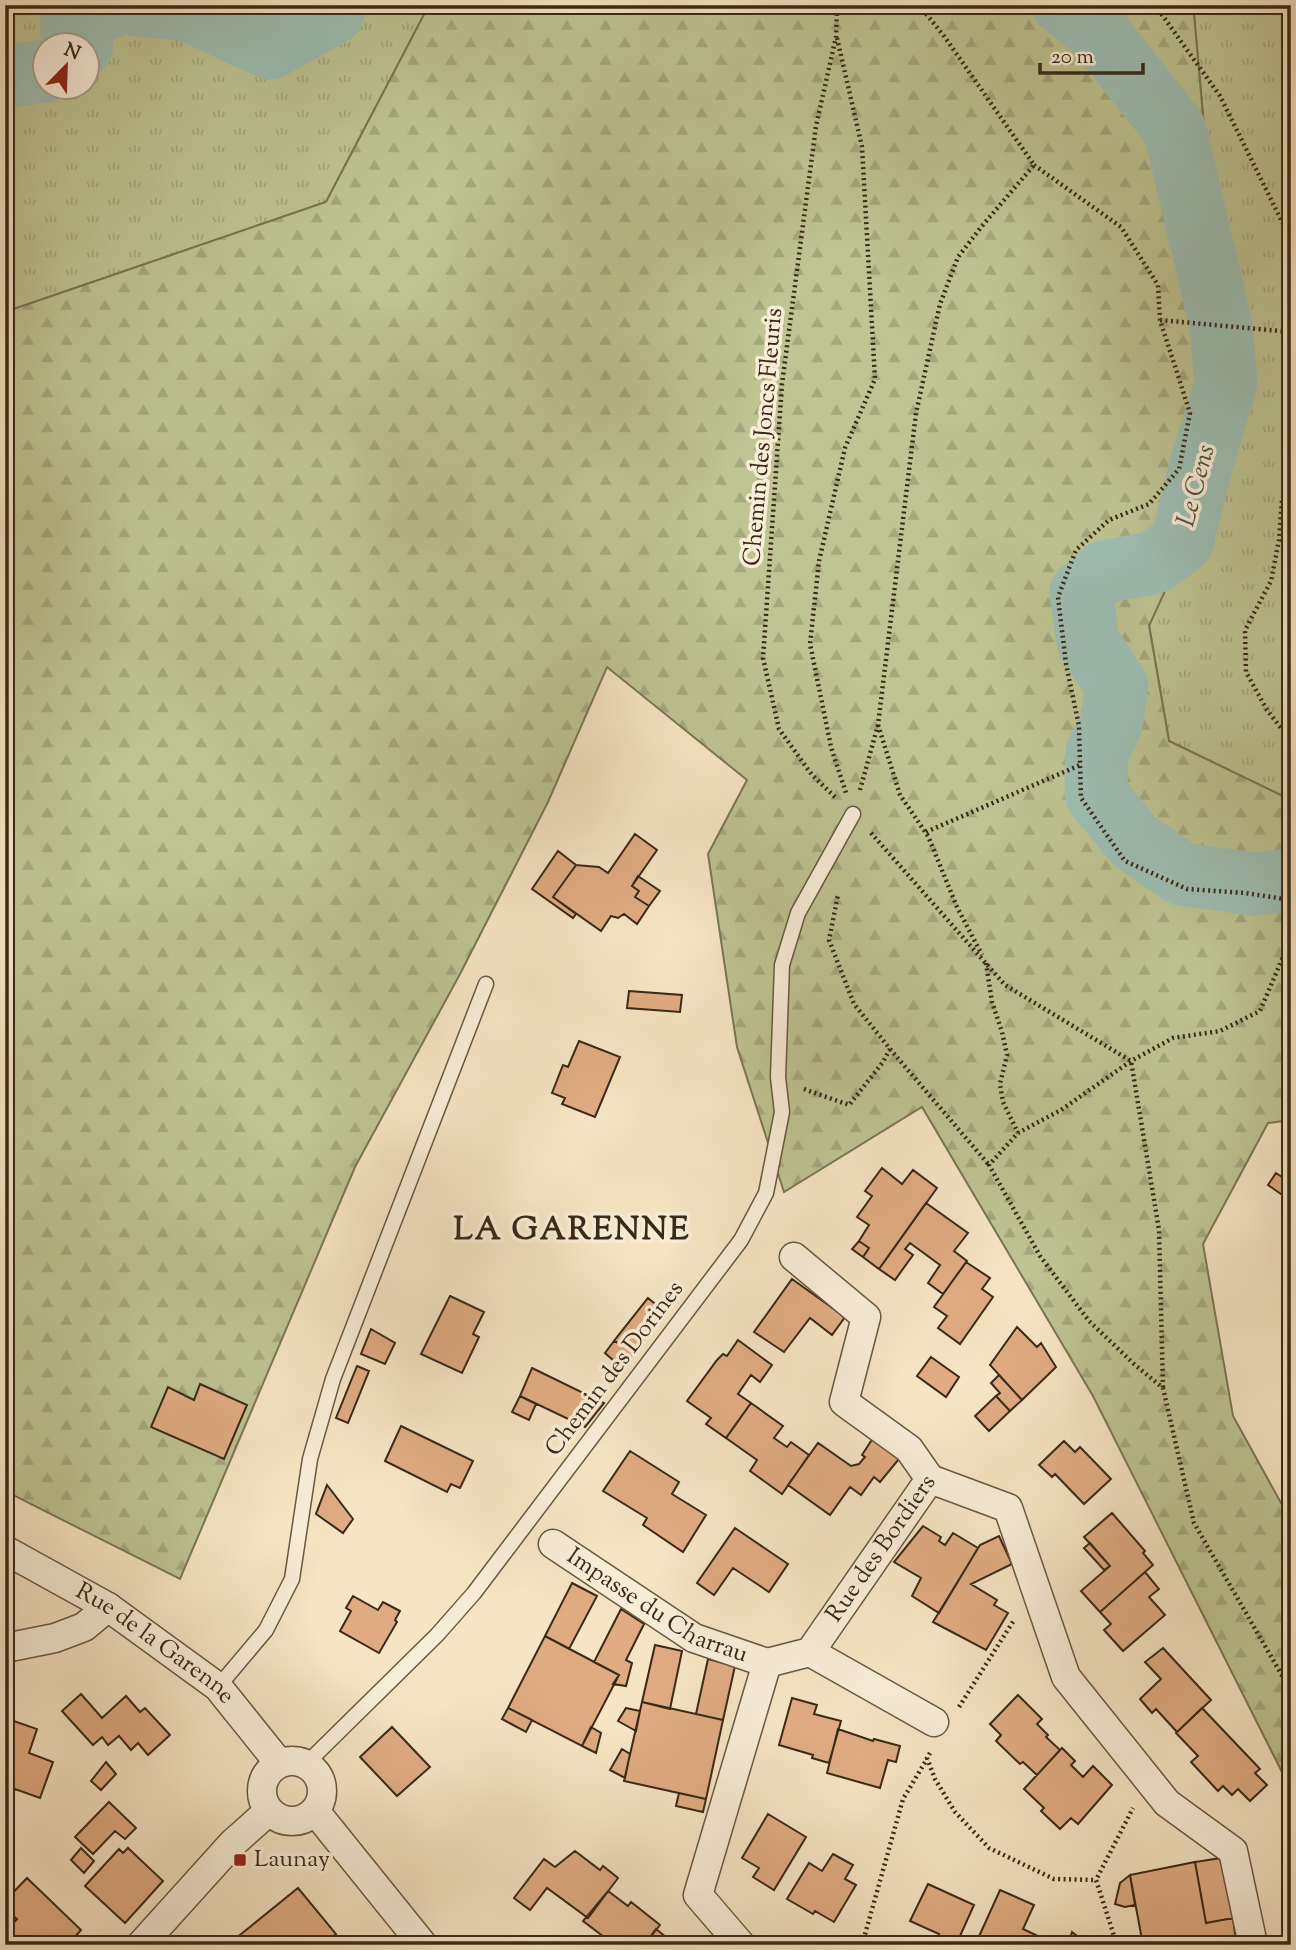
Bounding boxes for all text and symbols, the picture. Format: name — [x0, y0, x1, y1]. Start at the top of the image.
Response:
north arrow — [32, 32, 102, 102]
scale bar — [1040, 32, 1144, 76]
text: N — [59, 37, 84, 68]
text: 20 m — [1051, 43, 1094, 73]
street label: Chemin des Joncs Fleuris — [736, 307, 792, 567]
water label: Le Cens — [1168, 441, 1226, 531]
district label: LA GARENNE — [454, 1208, 690, 1254]
street label: Chemin des Dorines — [538, 1274, 692, 1464]
street label: Rue des Bordiers — [818, 1468, 945, 1630]
street label: Impasse du Charrau — [559, 1540, 752, 1672]
street label: Rue de la Garenne — [69, 1575, 242, 1712]
place label: Launay — [254, 1843, 330, 1877]
marker: Launay — [232, 1852, 248, 1868]

